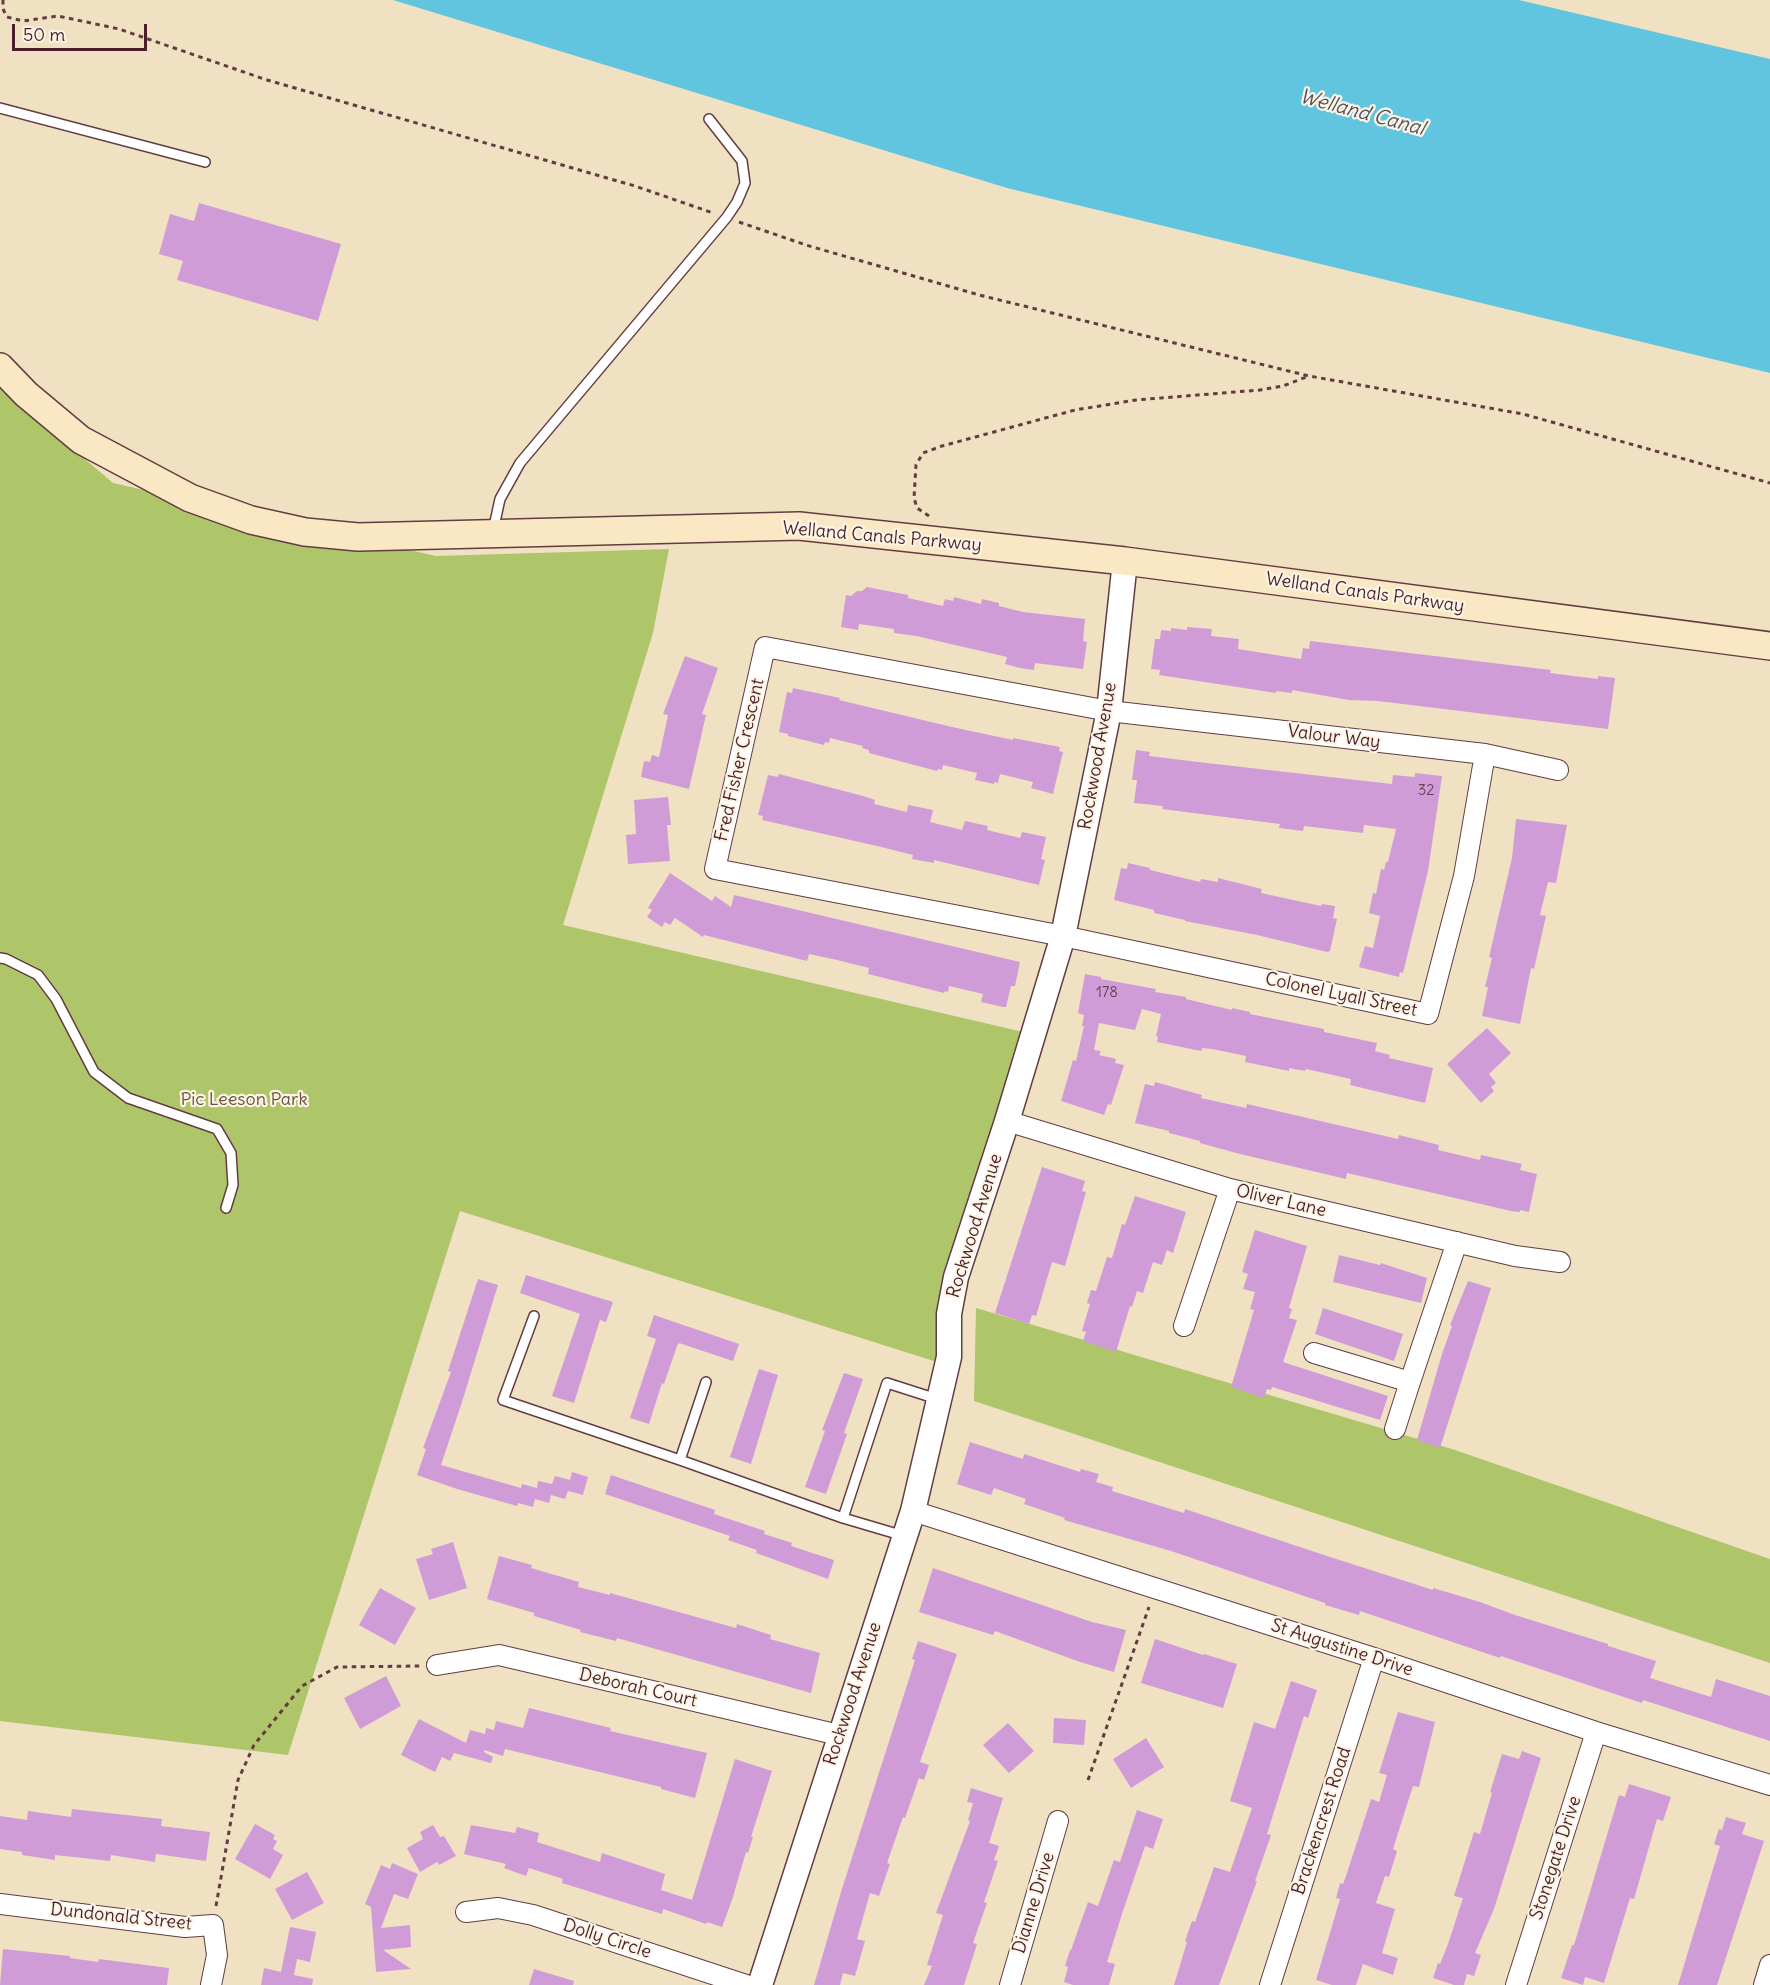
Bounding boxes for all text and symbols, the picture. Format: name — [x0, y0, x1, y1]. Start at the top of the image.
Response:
scale bar — [15, 12, 150, 50]
text: 50 m — [23, 23, 65, 46]
water label: Welland Canal — [1297, 85, 1427, 141]
street label: Welland Canals Parkway — [781, 518, 983, 556]
street label: Welland Canals Parkway — [1264, 568, 1466, 618]
street label: Fred Fisher Crescent — [711, 677, 769, 843]
street label: Rockwood Avenue — [1074, 681, 1122, 831]
street label: Valour Way — [1286, 721, 1382, 753]
house number: 32 — [1418, 782, 1434, 800]
street label: Colonel Lyall Street — [1263, 968, 1419, 1022]
house number: 178 — [1096, 984, 1118, 1002]
park label: Pic Leeson Park — [180, 1089, 308, 1111]
street label: Rockwood Avenue — [943, 1151, 1007, 1301]
street label: Oliver Lane — [1234, 1180, 1328, 1222]
street label: St Augustine Drive — [1268, 1615, 1416, 1681]
street label: Rockwood Avenue — [820, 1620, 886, 1768]
street label: Deborah Court — [577, 1664, 699, 1712]
street label: Brackencrest Road — [1288, 1744, 1356, 1898]
street label: Stonegate Drive — [1526, 1793, 1586, 1923]
street label: Dianne Drive — [1008, 1850, 1060, 1956]
street label: Dundonald Street — [49, 1899, 193, 1935]
street label: Dolly Circle — [560, 1915, 654, 1963]

